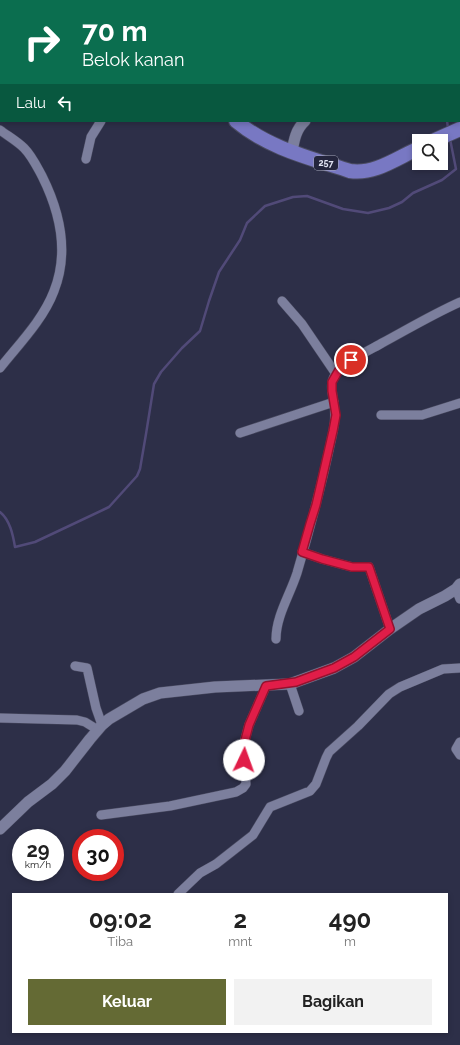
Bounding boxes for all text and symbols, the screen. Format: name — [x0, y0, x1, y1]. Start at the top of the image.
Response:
text: 70 m — [82, 15, 148, 48]
icon: right — [16, 16, 68, 68]
text: Belok kanan — [82, 49, 184, 70]
icon: left — [54, 92, 76, 114]
text: Lalu — [16, 94, 46, 112]
map controls — [412, 134, 448, 170]
button: search — [412, 134, 448, 170]
road number: 257 — [314, 156, 338, 170]
pin — [334, 343, 368, 377]
icon: arrive — [340, 349, 362, 371]
position arrow — [223, 739, 265, 781]
speed limit sign: 30 — [72, 829, 124, 881]
text: 29 — [26, 838, 50, 862]
text: km/h — [25, 859, 51, 870]
text: 09:02 — [89, 905, 152, 934]
text: 2 — [233, 905, 247, 934]
text: 490 — [329, 905, 371, 934]
text: Tiba — [107, 934, 133, 949]
text: mnt — [228, 934, 252, 949]
text: m — [344, 934, 356, 949]
button: Keluar — [28, 979, 226, 1025]
button: Bagikan — [234, 979, 432, 1025]

